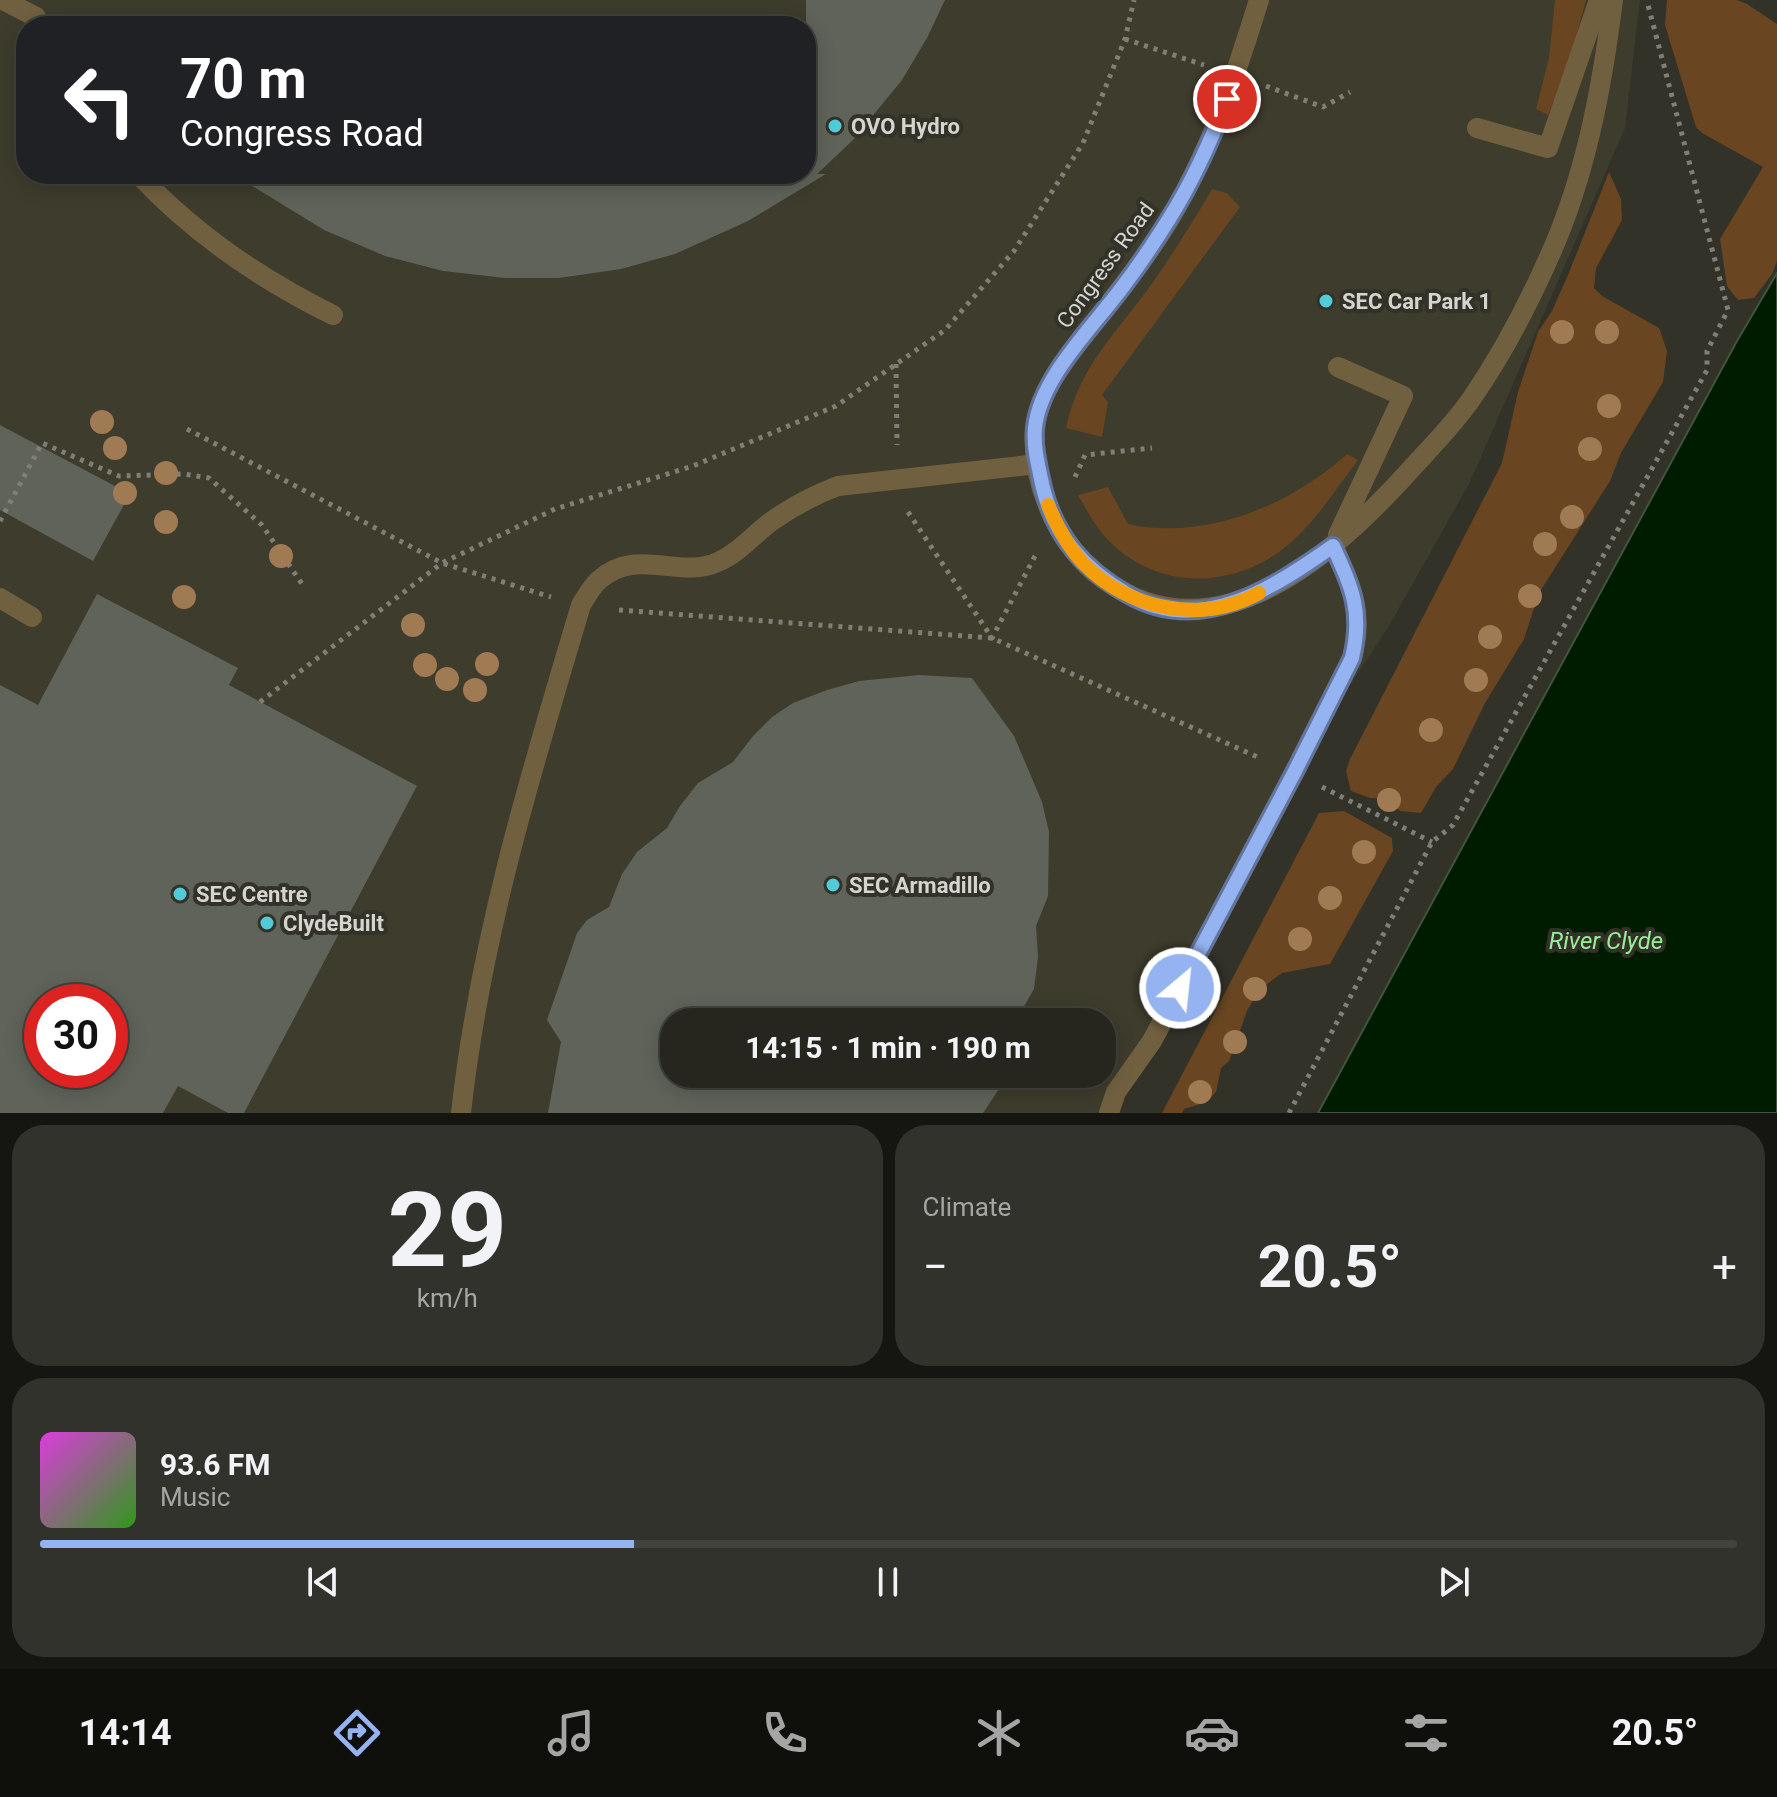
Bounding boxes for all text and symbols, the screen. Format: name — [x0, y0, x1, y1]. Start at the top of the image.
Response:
text: 70 m — [180, 46, 307, 112]
icon: left — [48, 48, 152, 152]
pin — [1193, 65, 1261, 133]
icon: arrive — [1205, 77, 1249, 121]
text: Congress Road — [180, 113, 424, 155]
place label: OVO Hydro — [851, 114, 960, 139]
marker: OVO Hydro — [826, 117, 844, 135]
street label: Congress Road — [1052, 198, 1159, 333]
place label: SEC Car Park 1 — [1342, 289, 1491, 314]
marker: SEC Car Park 1 — [1317, 292, 1335, 310]
place label: SEC Armadillo — [849, 873, 991, 898]
marker: SEC Armadillo — [824, 876, 842, 894]
place label: SEC Centre — [196, 882, 308, 907]
marker: SEC Centre — [171, 885, 189, 903]
place label: ClydeBuilt — [283, 911, 384, 936]
marker: ClydeBuilt — [258, 914, 276, 932]
water label: River Clyde — [1549, 927, 1663, 955]
position arrow — [1138, 946, 1222, 1030]
speed limit sign: 30 — [24, 984, 128, 1088]
text: 14:15 · 1 min · 190 m — [745, 1030, 1031, 1065]
text: 29 — [388, 1170, 507, 1291]
text: Climate — [923, 1192, 1011, 1222]
text: 20.5° — [1258, 1231, 1402, 1302]
text: − — [923, 1241, 948, 1293]
text: + — [1712, 1241, 1737, 1293]
text: km/h — [417, 1283, 478, 1313]
text: 93.6 FM — [160, 1447, 271, 1482]
text: Music — [160, 1482, 230, 1512]
icon: previous — [301, 1560, 345, 1604]
icon: pause — [866, 1560, 910, 1604]
icon: next — [1432, 1560, 1476, 1604]
icon: directions — [329, 1705, 385, 1761]
icon: music — [543, 1705, 599, 1761]
icon: phone — [757, 1705, 813, 1761]
icon: climate — [971, 1705, 1027, 1761]
icon: car — [1184, 1705, 1240, 1761]
icon: filters — [1398, 1705, 1454, 1761]
text: 14:14 — [79, 1712, 172, 1754]
text: 20.5° — [1612, 1712, 1698, 1754]

